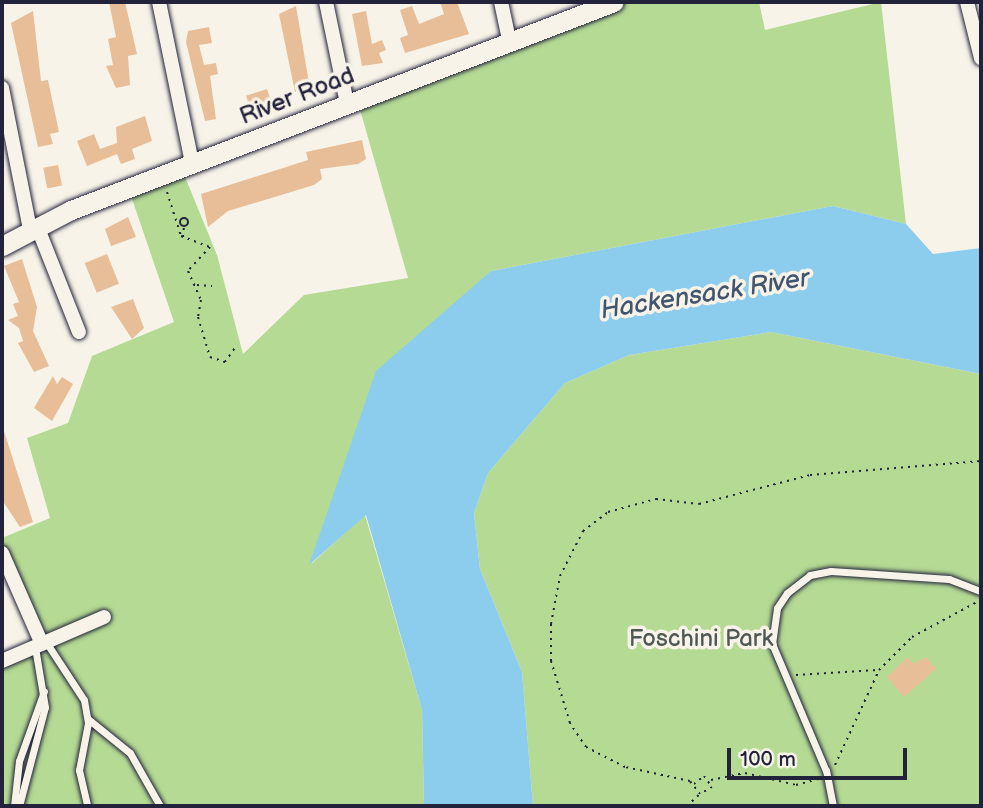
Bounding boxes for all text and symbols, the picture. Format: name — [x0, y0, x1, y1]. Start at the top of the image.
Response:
street label: River Road — [236, 61, 358, 131]
water label: Hackensack River — [598, 263, 812, 327]
park label: Foschini Park — [629, 625, 773, 653]
scale bar — [731, 734, 911, 778]
text: 100 m — [740, 747, 796, 772]

